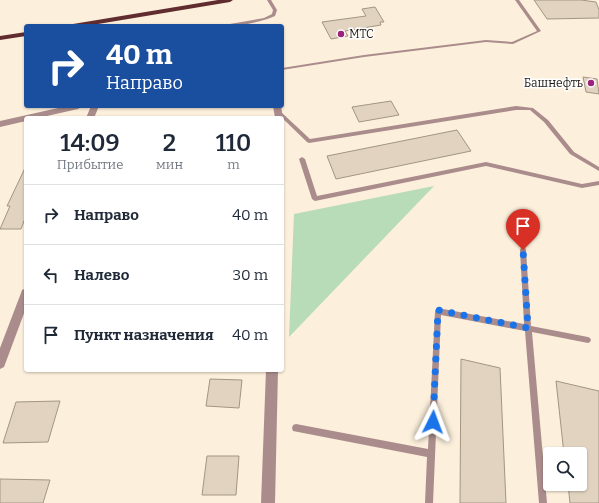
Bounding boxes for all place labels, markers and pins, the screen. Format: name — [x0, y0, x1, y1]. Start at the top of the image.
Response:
place label: МТС — [349, 27, 374, 41]
marker: МТС — [336, 29, 346, 39]
place label: Башнефть — [524, 76, 583, 90]
marker: Башнефть — [586, 78, 596, 88]
pin — [506, 209, 540, 250]

